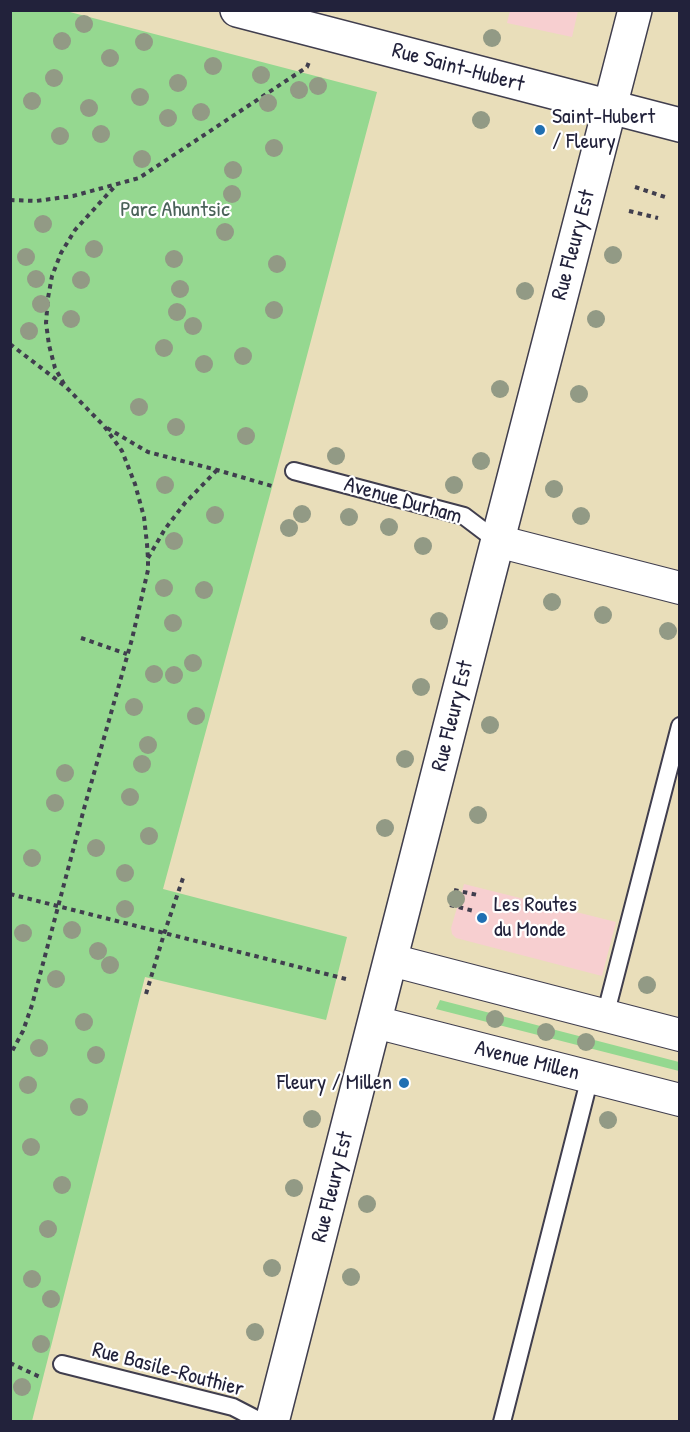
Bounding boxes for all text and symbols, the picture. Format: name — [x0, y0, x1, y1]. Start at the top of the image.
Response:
street label: Rue Saint-Hubert — [389, 38, 527, 98]
place label: Saint-Hubert / Fleury — [552, 104, 655, 156]
marker: Saint-Hubert / Fleury — [533, 123, 547, 137]
street label: Rue Fleury Est — [547, 187, 601, 303]
park label: Parc Ahuntsic — [120, 197, 230, 223]
street label: Avenue Durham — [341, 472, 465, 530]
street label: Rue Fleury Est — [427, 658, 479, 774]
place label: Les Routes du Monde — [494, 892, 577, 944]
marker: Les Routes du Monde — [475, 911, 489, 925]
street label: Avenue Millen — [472, 1035, 582, 1087]
place label: Fleury / Millen — [277, 1070, 392, 1096]
marker: Fleury / Millen — [397, 1076, 411, 1090]
street label: Rue Fleury Est — [307, 1129, 359, 1245]
street label: Rue Basile-Routhier — [89, 1337, 247, 1403]

